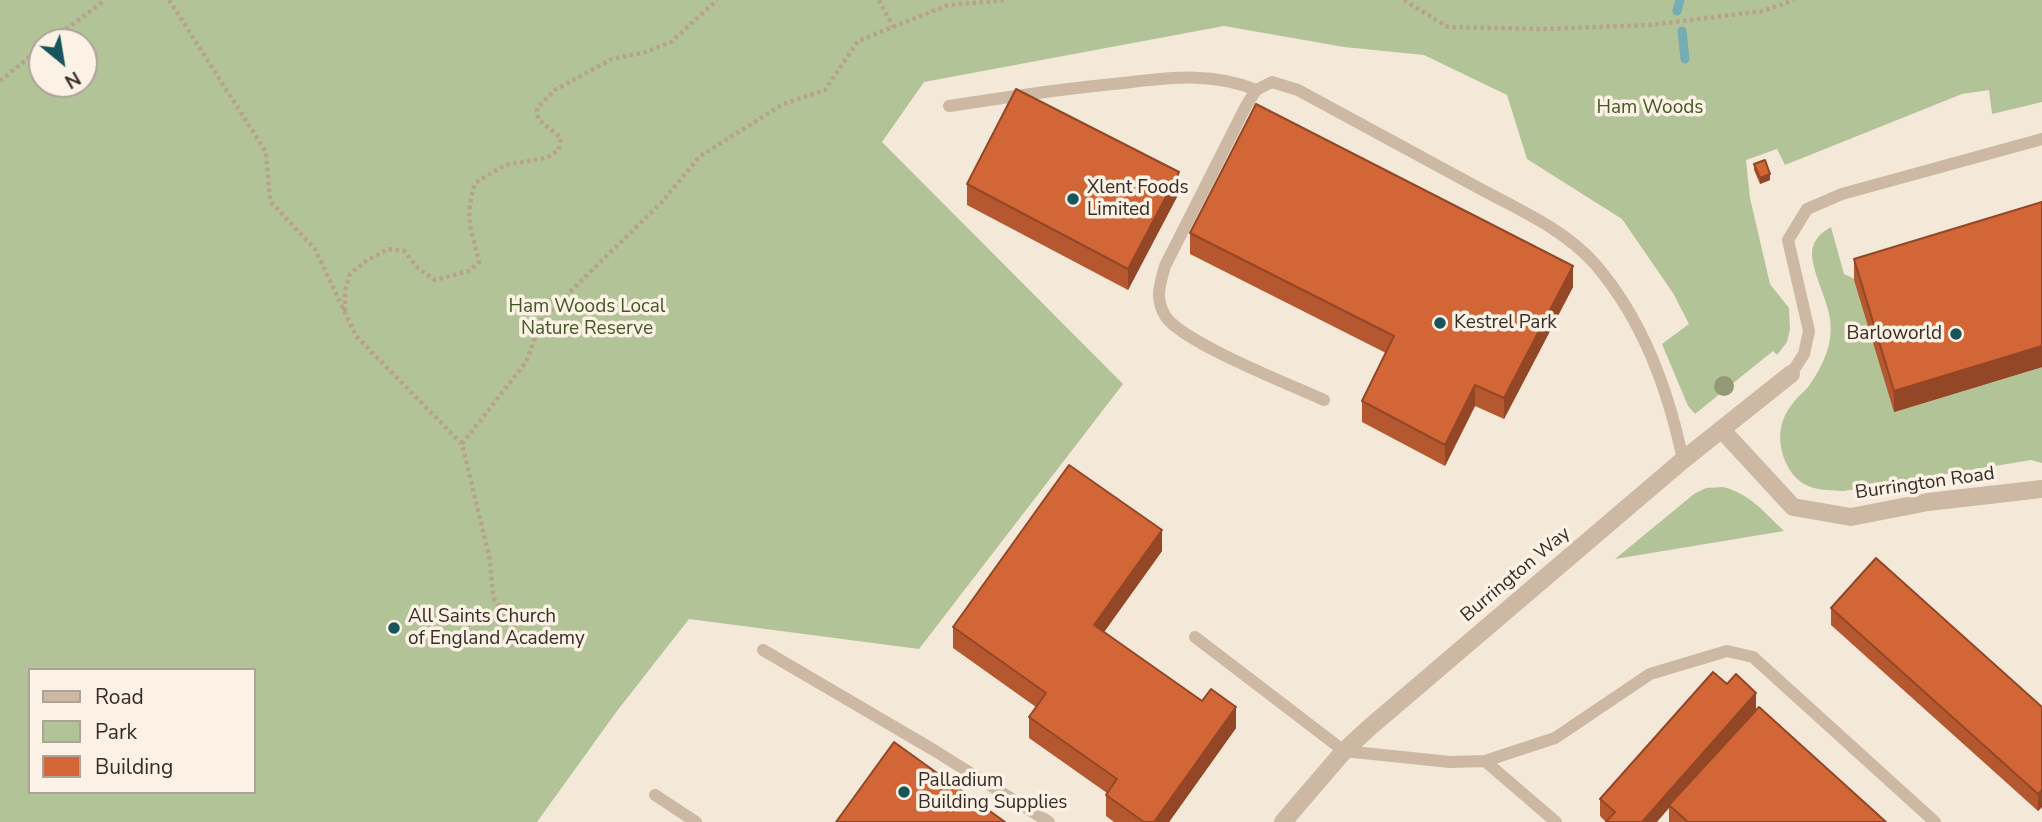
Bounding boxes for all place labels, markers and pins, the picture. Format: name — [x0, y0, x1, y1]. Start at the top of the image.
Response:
place label: Xlent Foods Limited — [1087, 177, 1189, 221]
marker: Xlent Foods Limited — [1065, 191, 1081, 207]
place label: Kestrel Park — [1454, 312, 1557, 334]
marker: Kestrel Park — [1432, 315, 1448, 331]
place label: Barloworld — [1847, 323, 1942, 345]
marker: Barloworld — [1948, 326, 1964, 342]
place label: All Saints Church of England Academy — [408, 606, 585, 650]
marker: All Saints Church of England Academy — [386, 620, 402, 636]
place label: Palladium Building Supplies — [918, 770, 1068, 814]
marker: Palladium Building Supplies — [896, 784, 912, 800]

